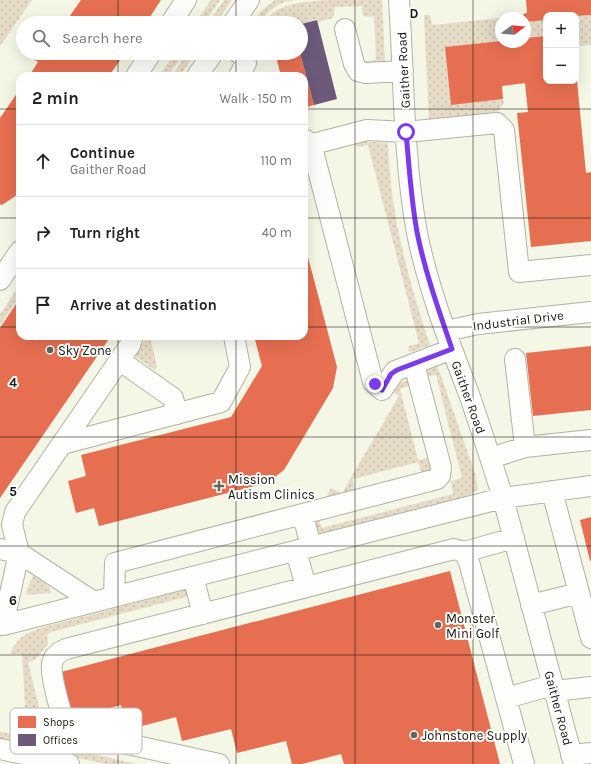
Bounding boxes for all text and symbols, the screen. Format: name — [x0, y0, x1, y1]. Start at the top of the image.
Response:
text: D — [410, 6, 419, 21]
north arrow — [495, 12, 531, 48]
map controls — [543, 12, 579, 84]
button: + — [543, 12, 579, 48]
search box — [16, 16, 308, 60]
icon: search — [30, 27, 52, 49]
text: Search here — [62, 29, 143, 47]
street label: Gaither Road — [394, 31, 413, 109]
button: − — [543, 48, 579, 84]
text: 2 min — [32, 88, 79, 108]
text: Walk · 150 m — [220, 91, 292, 106]
route start — [397, 123, 415, 141]
text: Continue — [70, 144, 135, 162]
icon: ahead — [32, 150, 54, 172]
text: 110 m — [260, 153, 292, 168]
text: Gaither Road — [70, 162, 147, 177]
icon: right — [32, 222, 54, 244]
text: Turn right — [70, 224, 140, 242]
text: 40 m — [262, 225, 292, 240]
icon: arrive — [32, 294, 54, 316]
text: Arrive at destination — [70, 296, 217, 314]
street label: Industrial Drive — [472, 307, 565, 334]
place label: Sky Zone — [58, 343, 112, 358]
marker: Sky Zone — [45, 345, 55, 355]
street label: Gaither Road — [448, 359, 489, 436]
text: 4 — [9, 375, 17, 390]
route end — [366, 375, 384, 393]
place label: Mission Autism Clinics — [228, 472, 315, 502]
marker: Mission Autism Clinics — [213, 480, 225, 492]
text: 5 — [9, 484, 17, 499]
text: 6 — [9, 593, 17, 608]
place label: Monster Mini Golf — [446, 611, 500, 641]
marker: Monster Mini Golf — [433, 620, 443, 630]
street label: Gaither Road — [541, 669, 576, 747]
legend — [10, 708, 142, 754]
text: Shops — [43, 716, 75, 729]
place label: Johnstone Supply — [422, 728, 527, 743]
marker: Johnstone Supply — [409, 730, 419, 740]
text: Offices — [43, 734, 78, 747]

